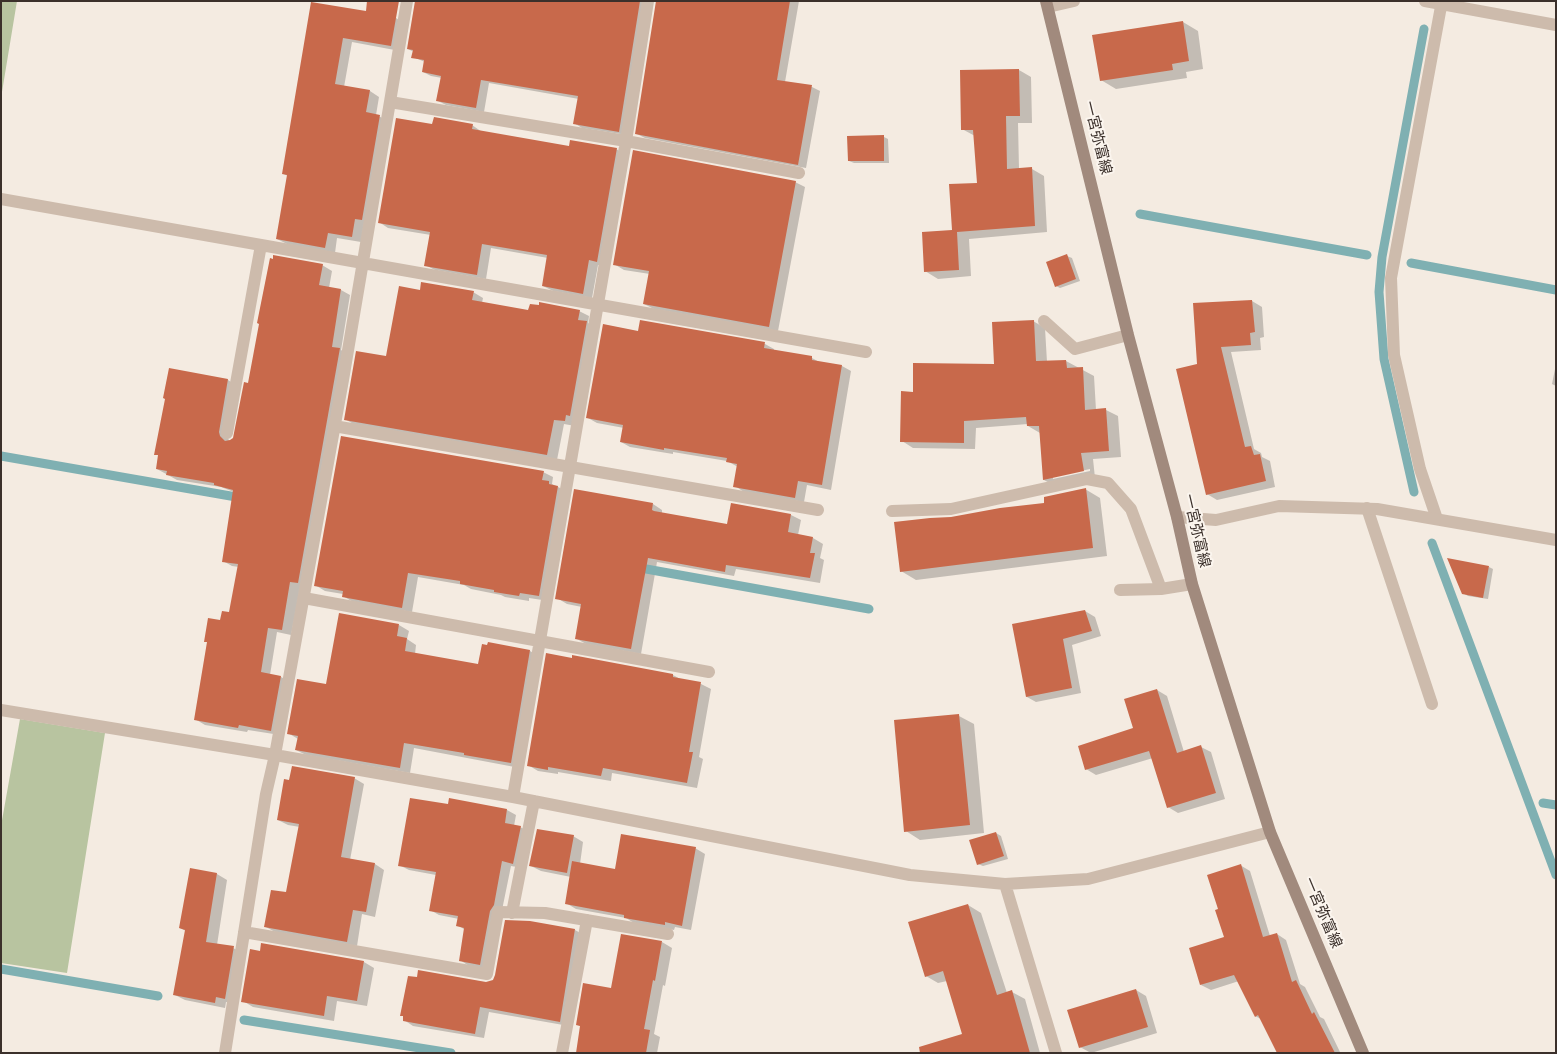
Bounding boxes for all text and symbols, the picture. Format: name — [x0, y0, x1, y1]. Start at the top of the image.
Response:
street label: 一宮弥富線 — [1079, 99, 1115, 177]
street label: 一宮弥富線 — [1179, 492, 1213, 570]
street label: 一宮弥富線 — [1299, 875, 1345, 951]

